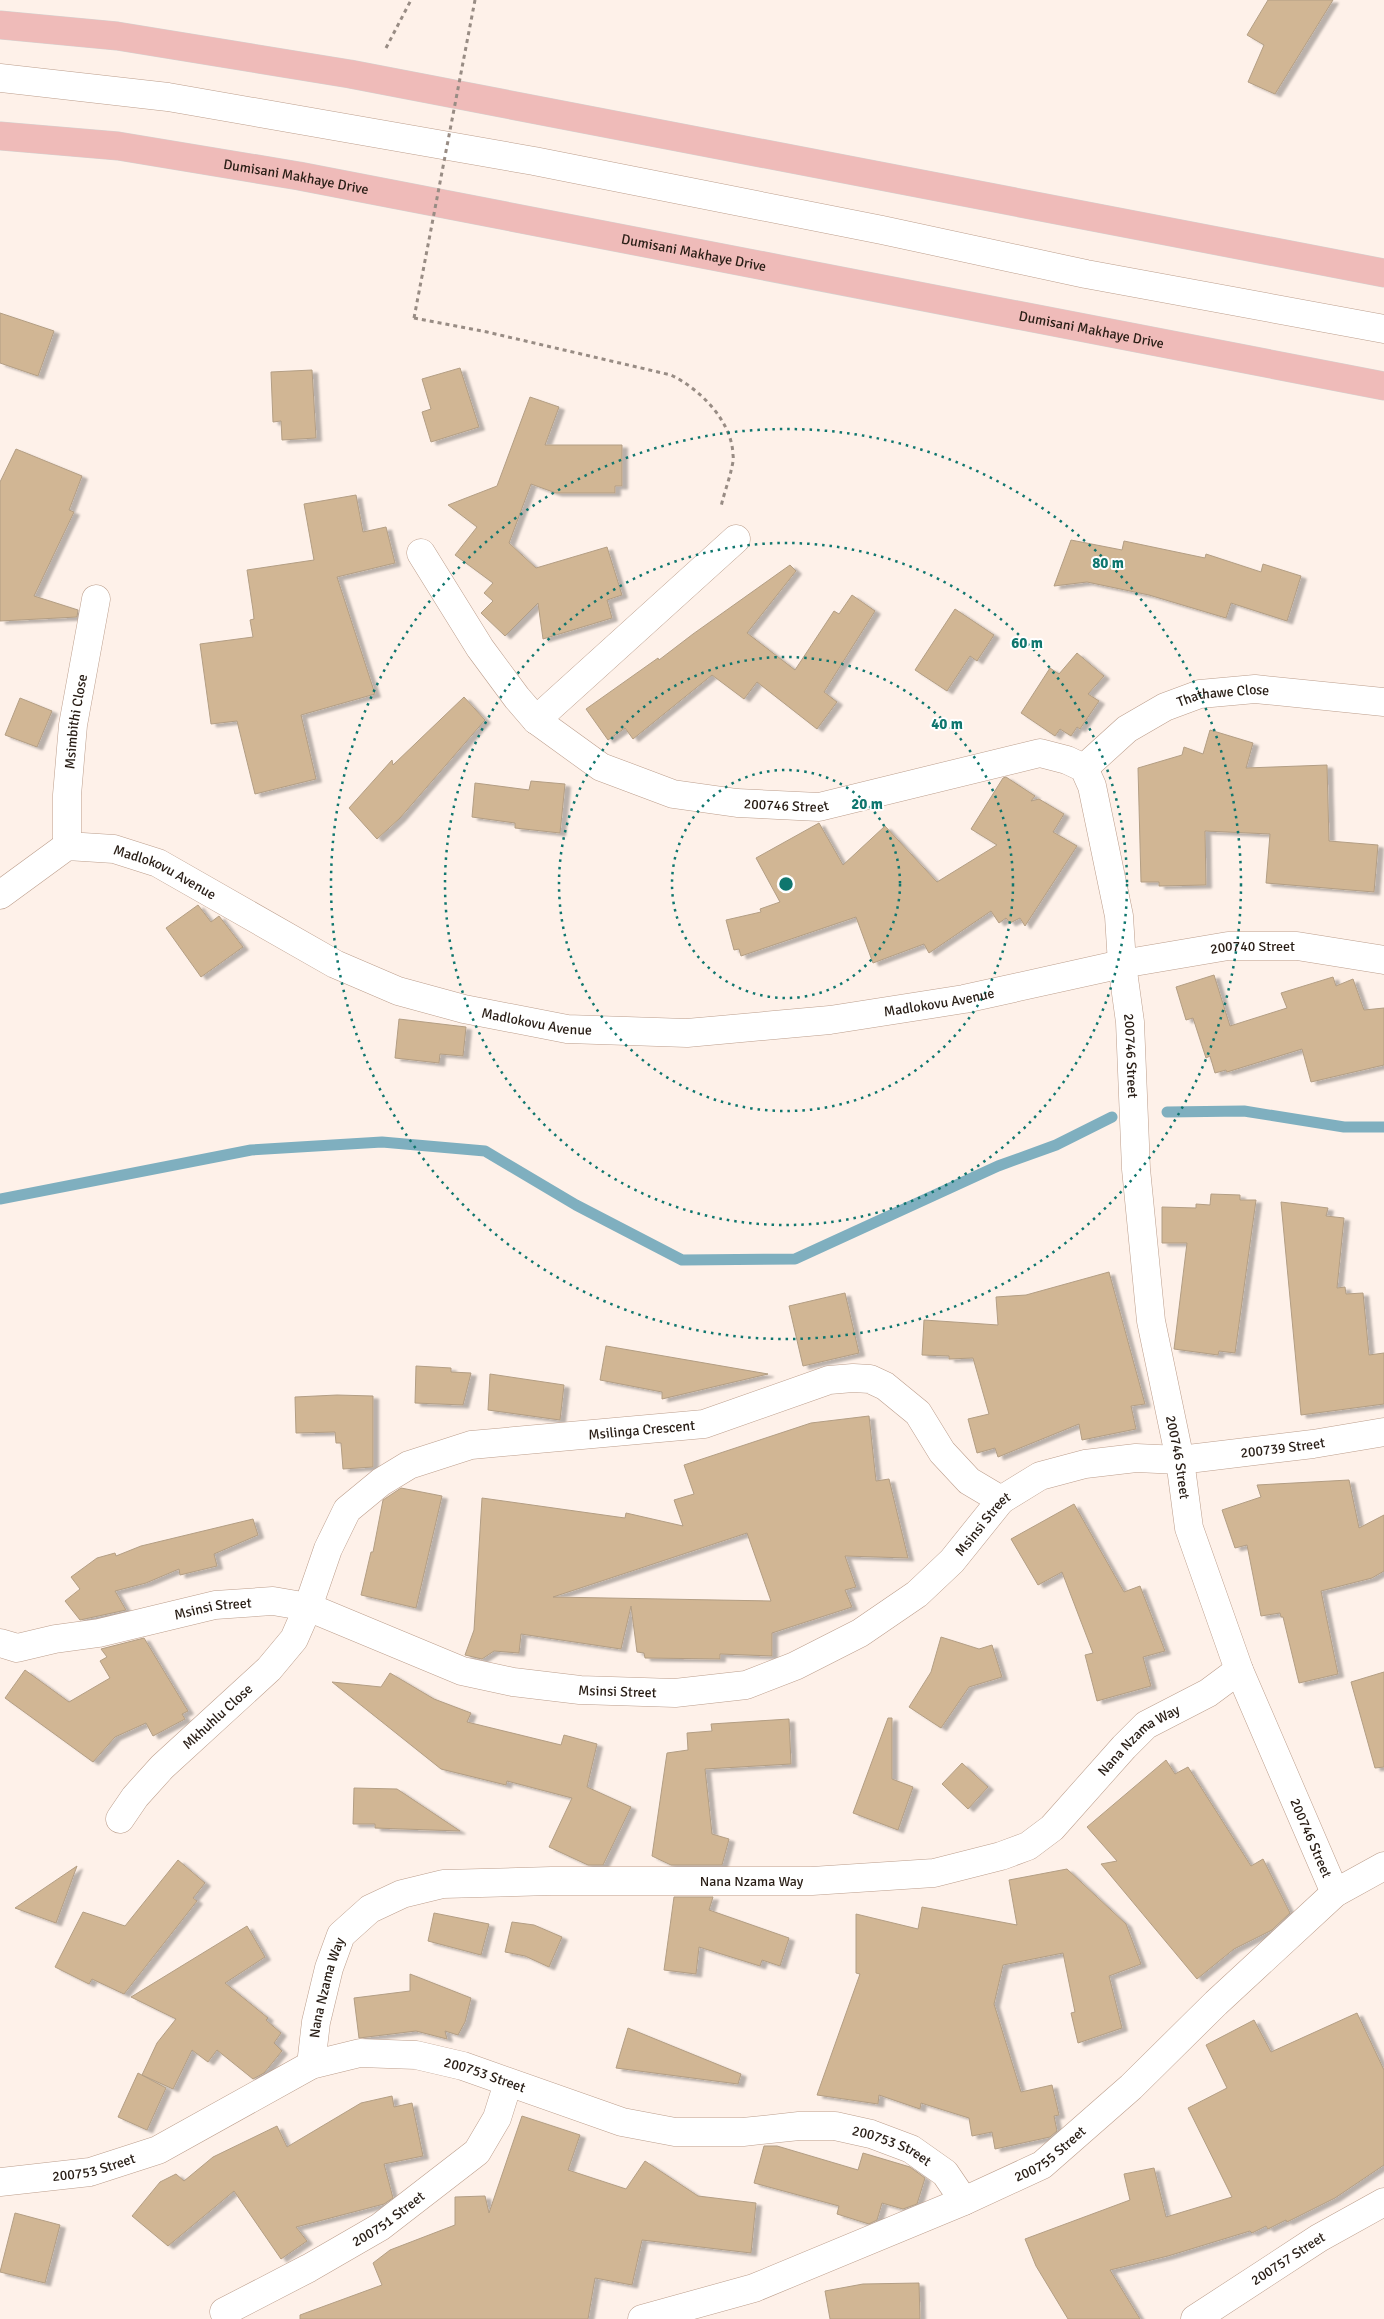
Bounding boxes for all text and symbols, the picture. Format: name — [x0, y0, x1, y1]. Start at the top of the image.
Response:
street label: Dumisani Makhaye Drive — [222, 155, 370, 198]
street label: Dumisani Makhaye Drive — [620, 230, 768, 275]
street label: Dumisani Makhaye Drive — [1017, 307, 1165, 352]
text: 80 m — [1092, 554, 1124, 572]
text: 60 m — [1011, 634, 1043, 652]
street label: Msimbithi Close — [61, 673, 91, 770]
street label: Thathawe Close — [1174, 680, 1270, 710]
text: 40 m — [931, 715, 963, 733]
street label: 200746 Street — [743, 795, 830, 816]
text: 20 m — [851, 795, 883, 813]
street label: Madlokovu Avenue — [111, 841, 219, 903]
centre of rings — [777, 875, 795, 893]
street label: 200740 Street — [1209, 938, 1295, 957]
street label: Madlokovu Avenue — [882, 984, 996, 1020]
street label: Madlokovu Avenue — [480, 1004, 592, 1038]
street label: 200746 Street — [1120, 1012, 1142, 1099]
street label: 200746 Street — [1162, 1414, 1194, 1500]
street label: Msilinga Crescent — [588, 1416, 696, 1443]
street label: 200739 Street — [1239, 1434, 1326, 1461]
street label: Msinsi Street — [951, 1488, 1013, 1559]
street label: Msinsi Street — [172, 1594, 252, 1623]
street label: Mkhuhlu Close — [179, 1680, 256, 1753]
street label: Msinsi Street — [578, 1681, 657, 1701]
street label: Nana Nzama Way — [1094, 1700, 1183, 1779]
street label: 200746 Street — [1287, 1795, 1336, 1880]
street label: Nana Nzama Way — [700, 1873, 804, 1890]
street label: Nana Nzama Way — [306, 1935, 348, 2039]
street label: 200753 Street — [442, 2053, 528, 2096]
street label: 200753 Street — [851, 2122, 935, 2169]
street label: 200755 Street — [1011, 2122, 1089, 2185]
street label: 200753 Street — [51, 2149, 137, 2185]
street label: 200751 Street — [349, 2187, 428, 2250]
street label: 200757 Street — [1248, 2228, 1328, 2289]

